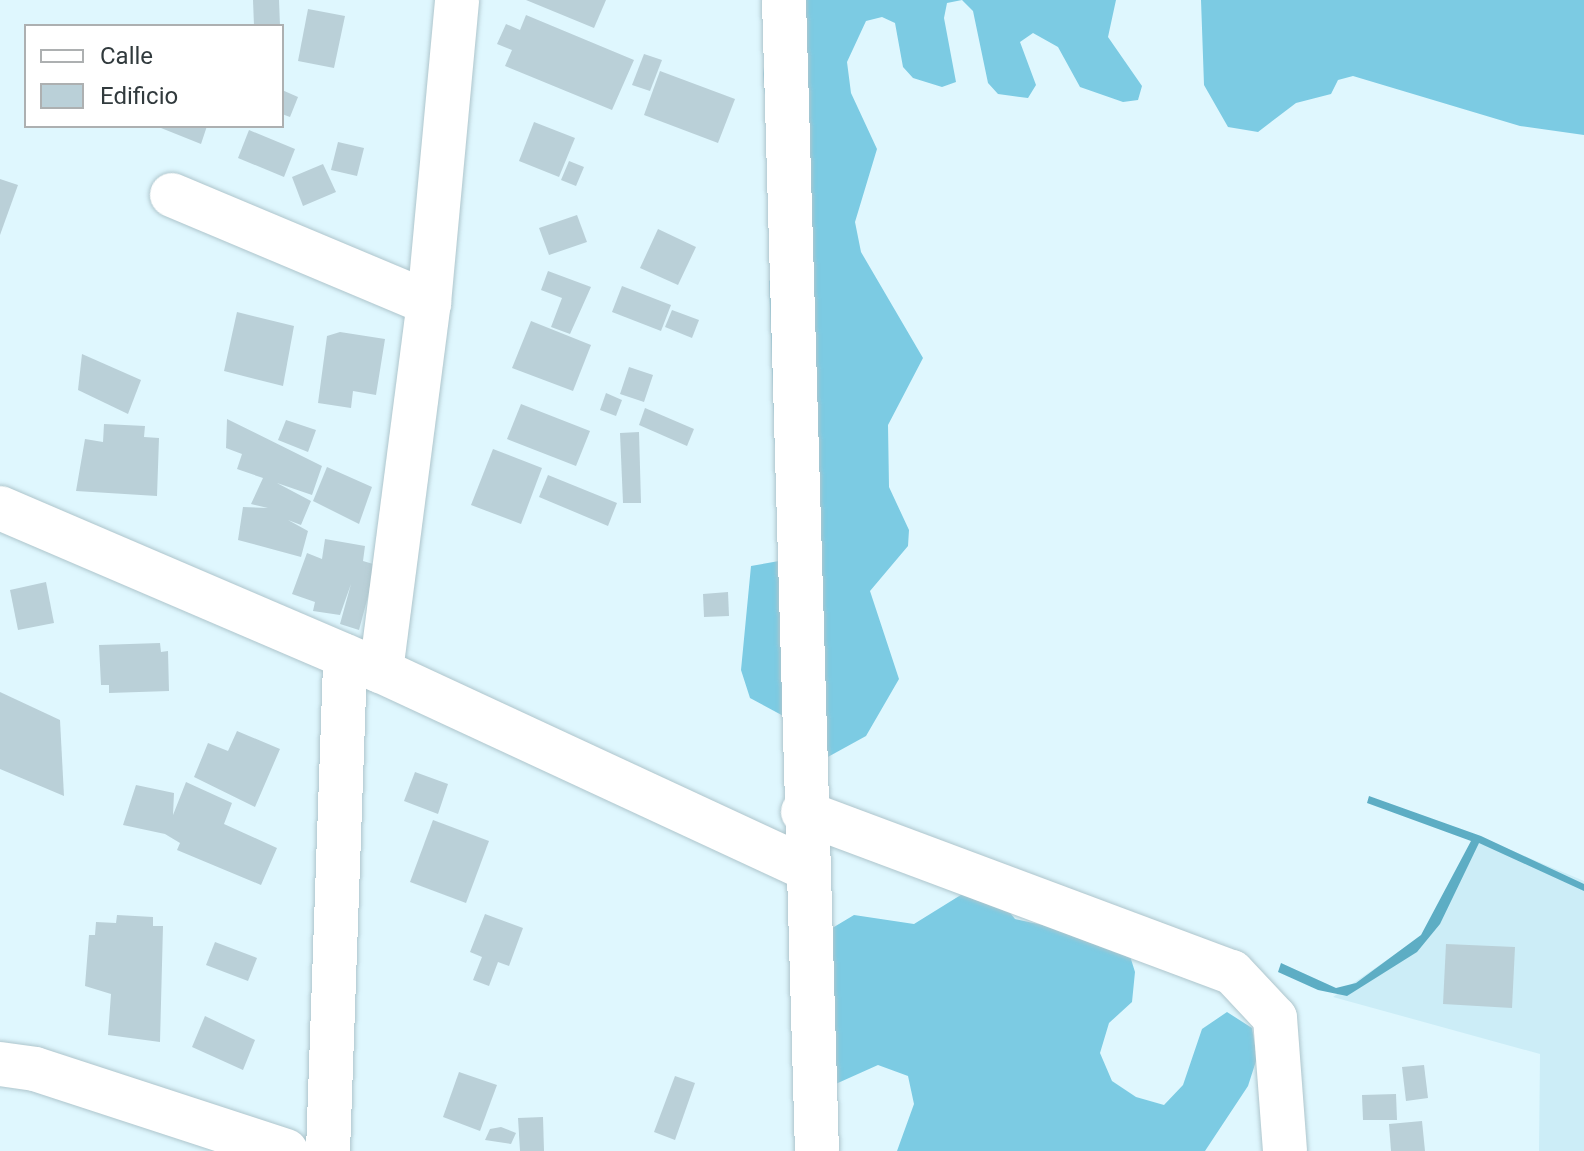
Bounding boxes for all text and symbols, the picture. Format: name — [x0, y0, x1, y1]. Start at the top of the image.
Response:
legend — [24, 24, 284, 128]
text: Calle — [100, 42, 153, 70]
text: Edificio — [100, 82, 178, 110]

